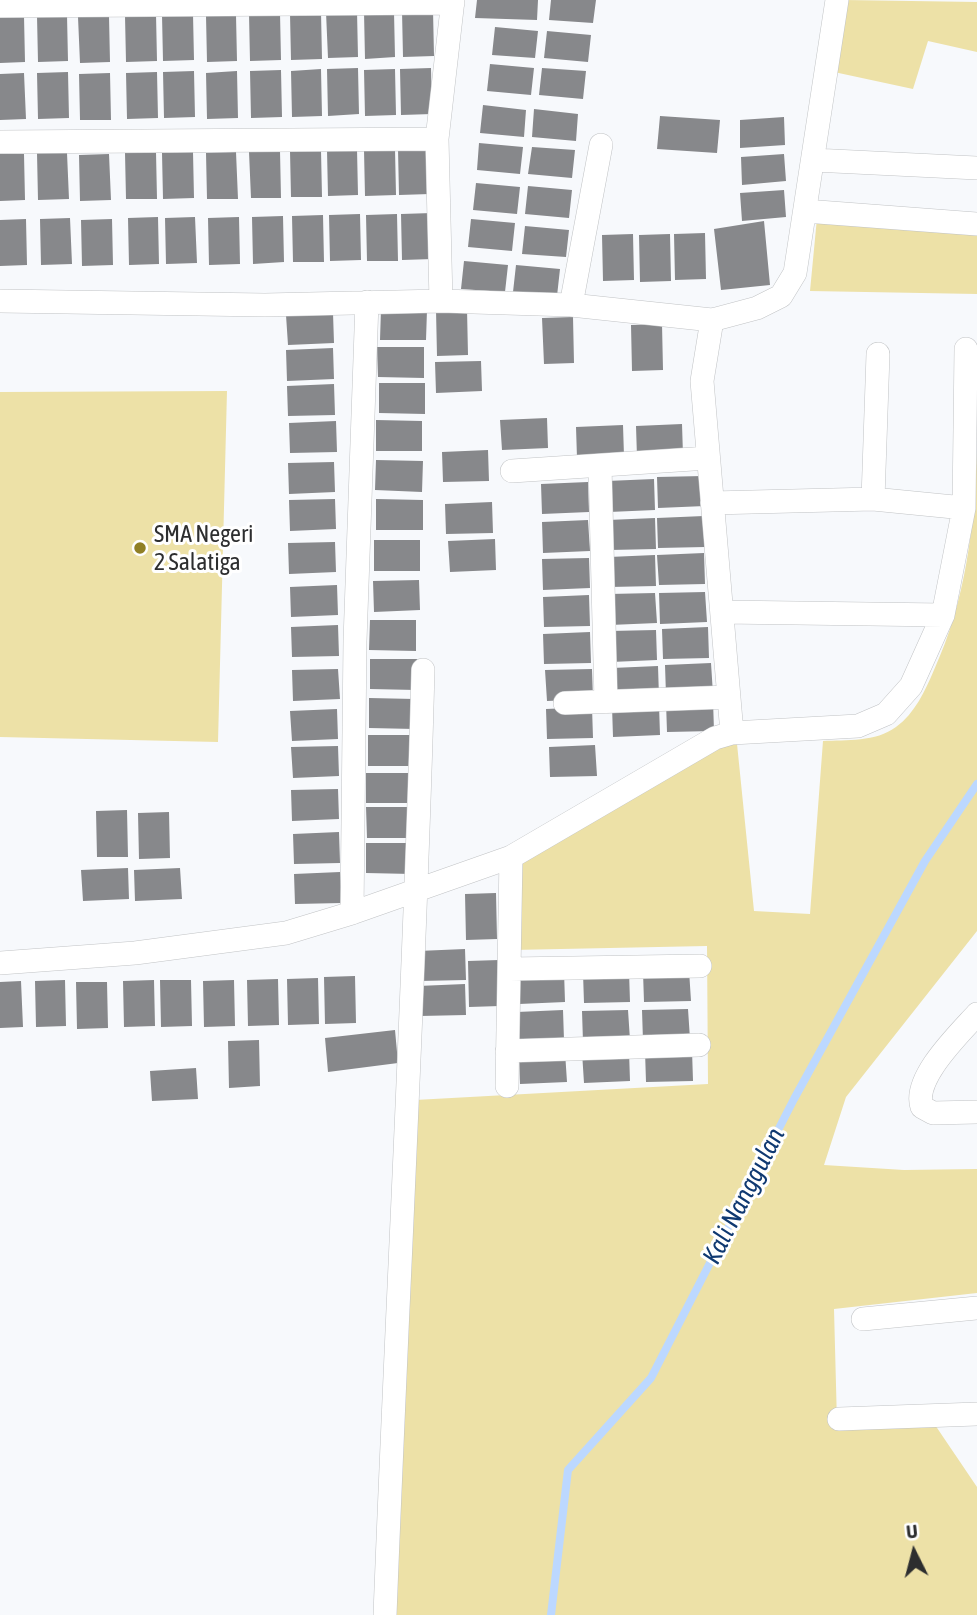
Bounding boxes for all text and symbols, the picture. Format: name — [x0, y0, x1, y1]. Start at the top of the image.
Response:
place label: SMA Negeri 2 Salatiga — [154, 520, 254, 576]
marker: SMA Negeri 2 Salatiga — [132, 540, 148, 556]
water label: Kali Nanggulan — [696, 1123, 792, 1269]
north arrow — [879, 1517, 949, 1587]
text: U — [905, 1520, 919, 1543]

